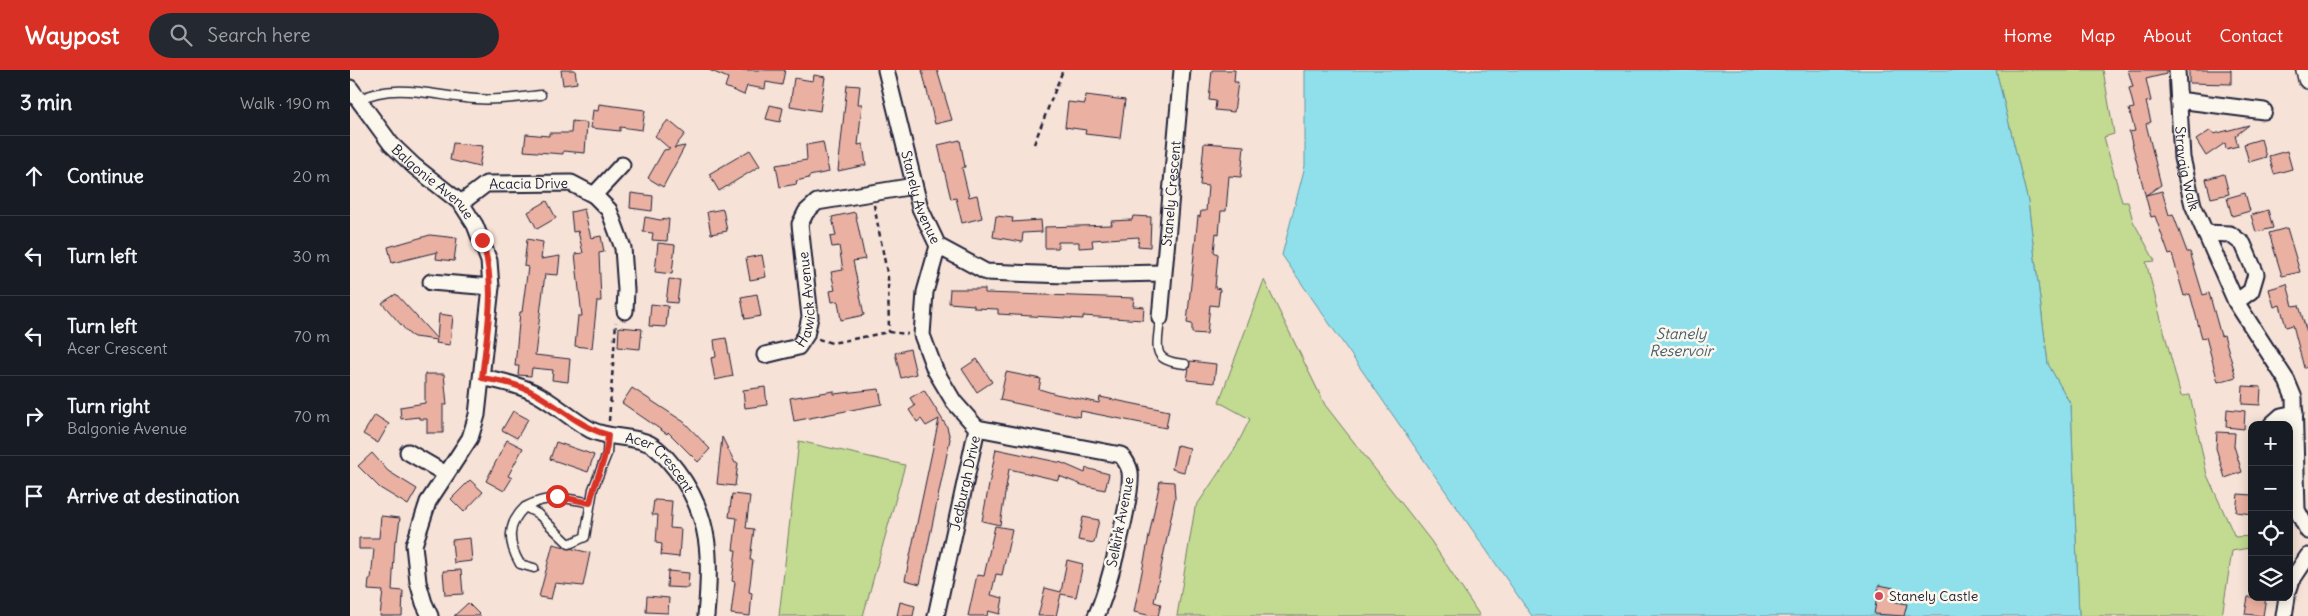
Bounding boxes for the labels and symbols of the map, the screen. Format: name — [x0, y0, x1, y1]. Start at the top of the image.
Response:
street label: Stravaig Walk — [2171, 126, 2203, 213]
street label: Balgonie Avenue — [388, 140, 478, 223]
street label: Stanely Crescent — [1157, 140, 1185, 247]
street label: Stanely Avenue — [897, 149, 945, 247]
street label: Acacia Drive — [489, 174, 568, 193]
route end — [471, 229, 494, 252]
street label: Hawick Avenue — [791, 251, 819, 351]
water label: Stanely Reservoir — [1649, 324, 1715, 360]
street label: Acer Crescent — [624, 429, 698, 496]
street label: Jedburgh Drive — [946, 434, 984, 532]
street label: Selkirk Avenue — [1102, 475, 1138, 569]
route start — [546, 485, 569, 508]
place label: Stanely Castle — [1889, 587, 1978, 605]
marker: Stanely Castle — [1873, 590, 1885, 602]

